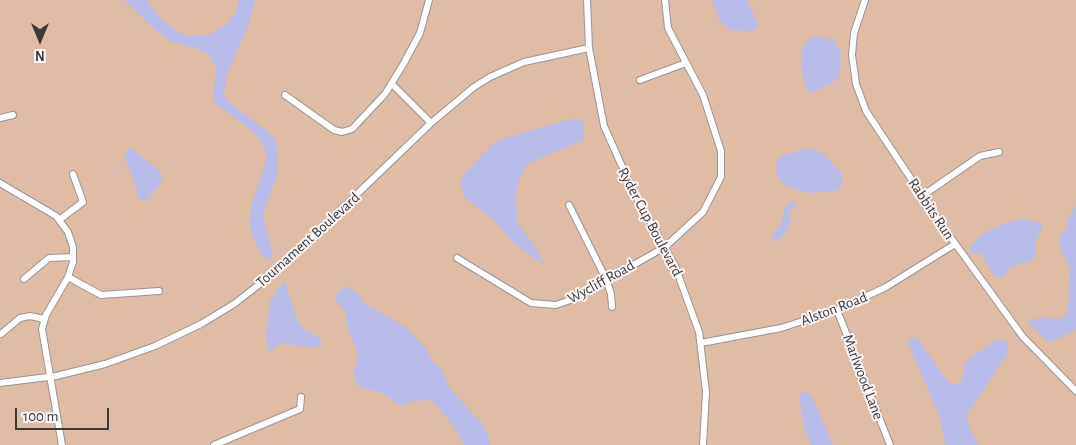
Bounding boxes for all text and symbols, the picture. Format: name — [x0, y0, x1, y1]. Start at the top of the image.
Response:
north arrow — [15, 15, 65, 65]
text: N — [35, 48, 45, 62]
street label: Ryder Cup Boulevard — [614, 165, 686, 279]
street label: Rabbits Run — [904, 175, 958, 243]
street label: Tournament Boulevard — [252, 189, 364, 291]
street label: Wycliff Road — [564, 256, 638, 308]
street label: Alston Road — [798, 288, 870, 330]
street label: Marlwood Lane — [839, 332, 887, 422]
scale bar — [18, 398, 111, 430]
text: 100 m — [23, 409, 58, 424]

